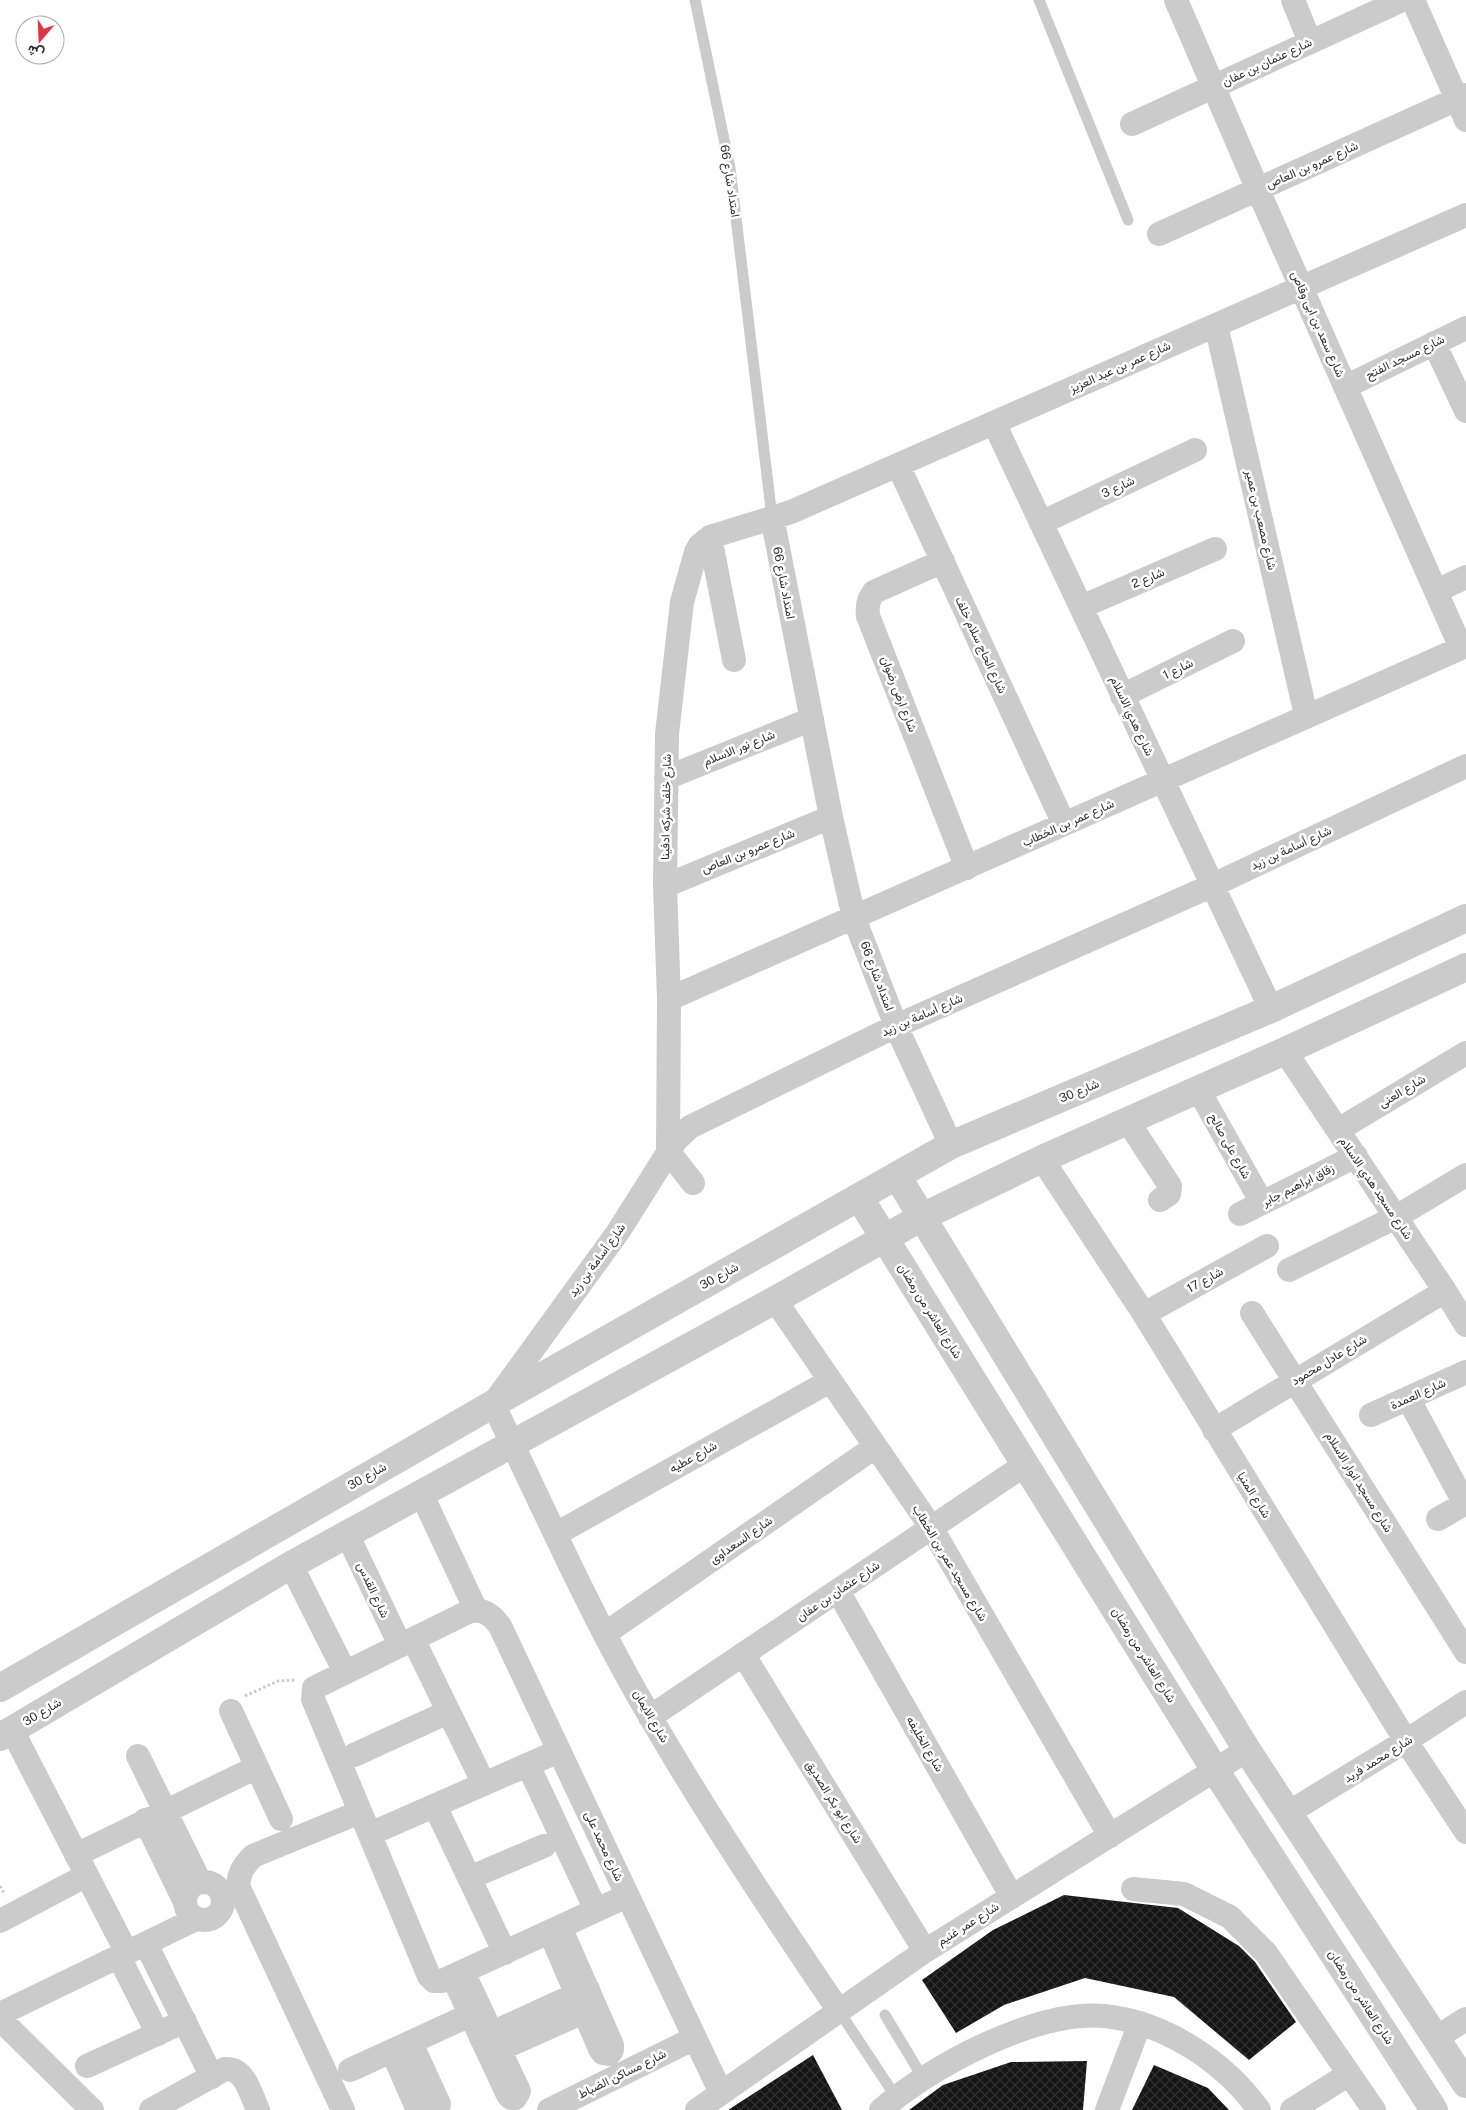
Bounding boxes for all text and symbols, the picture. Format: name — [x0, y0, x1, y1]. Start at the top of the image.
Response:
north arrow — [15, 15, 65, 65]
street label: شارع عثمان بن عفان — [1220, 35, 1315, 91]
text: ش — [25, 41, 47, 63]
street label: شارع عمرو بن العاص — [1264, 138, 1361, 193]
street label: امتداد شارع 66 — [715, 144, 743, 219]
street label: شارع سعد بن ابى وقاص — [1286, 269, 1348, 380]
street label: شارع مسجد الفتح — [1363, 332, 1448, 384]
street label: شارع عمر بن عبد العزيز — [1066, 338, 1173, 398]
street label: شارع مصعب بن عمير — [1240, 468, 1279, 572]
street label: شارع 3 — [1099, 473, 1137, 502]
street label: امتداد شارع 66 — [768, 546, 798, 621]
street label: شارع 2 — [1130, 565, 1167, 593]
street label: شارع الحاج سلام خلف — [951, 594, 1010, 697]
street label: شارع ارض رضوان — [876, 654, 920, 735]
street label: شارع 1 — [1161, 656, 1196, 684]
street label: شارع هدي الاسلام — [1105, 674, 1157, 759]
street label: شارع نور الاسلام — [701, 727, 778, 771]
street label: شارع خلف شركه ادفينا — [658, 754, 676, 860]
street label: شارع عمر بن الخطاب — [1020, 796, 1117, 851]
street label: شارع أسامة بن زيد — [1248, 823, 1334, 875]
street label: شارع عمرو بن العاص — [699, 826, 797, 878]
street label: امتداد شارع 66 — [855, 939, 897, 1013]
street label: شارع أسامة بن زيد — [879, 991, 966, 1041]
street label: شارع العنى — [1376, 1072, 1429, 1112]
street label: شارع 30 — [1057, 1076, 1102, 1107]
street label: شارع على صالح — [1205, 1111, 1254, 1182]
street label: شارع مسجد هدي الاسلام — [1334, 1134, 1416, 1244]
street label: زقاق ابراهيم جابر — [1259, 1161, 1337, 1210]
street label: شارع أسامة بن زيد — [566, 1221, 630, 1301]
street label: شارع 30 — [697, 1260, 742, 1294]
street label: شارع العاشر من رمضان — [893, 1261, 965, 1362]
street label: شارع 17 — [1184, 1264, 1226, 1297]
street label: شارع عادل محمود — [1289, 1332, 1370, 1390]
street label: شارع العمدة — [1388, 1376, 1449, 1414]
street label: شارع مسجد انوار الاسلام — [1321, 1429, 1396, 1536]
street label: شارع عطيه — [667, 1438, 720, 1477]
street label: شارع 30 — [345, 1459, 390, 1494]
street label: شارع المنيا — [1233, 1469, 1274, 1522]
street label: شارع مسجد عمر بن الخطاب — [908, 1502, 990, 1625]
street label: شارع السعداوى — [707, 1513, 776, 1568]
street label: شارع عثمان بن عفان — [794, 1558, 883, 1626]
street label: شارع القدس — [352, 1560, 392, 1621]
street label: شارع العاشر من رمضان — [1107, 1605, 1179, 1706]
street label: شارع الايمان — [629, 1687, 672, 1746]
street label: شارع 30 — [20, 1695, 65, 1731]
street label: شارع الخليفه — [902, 1714, 947, 1775]
street label: شارع محمد فريد — [1341, 1732, 1416, 1787]
street label: شارع ابو بكر الصديق — [801, 1758, 865, 1847]
street label: شارع محمد على — [580, 1809, 626, 1884]
street label: شارع عمر غنيم — [935, 1900, 1002, 1950]
street label: شارع العاشر من رمضان — [1324, 1947, 1397, 2048]
street label: شارع مساكن الضباط — [576, 2047, 669, 2103]

